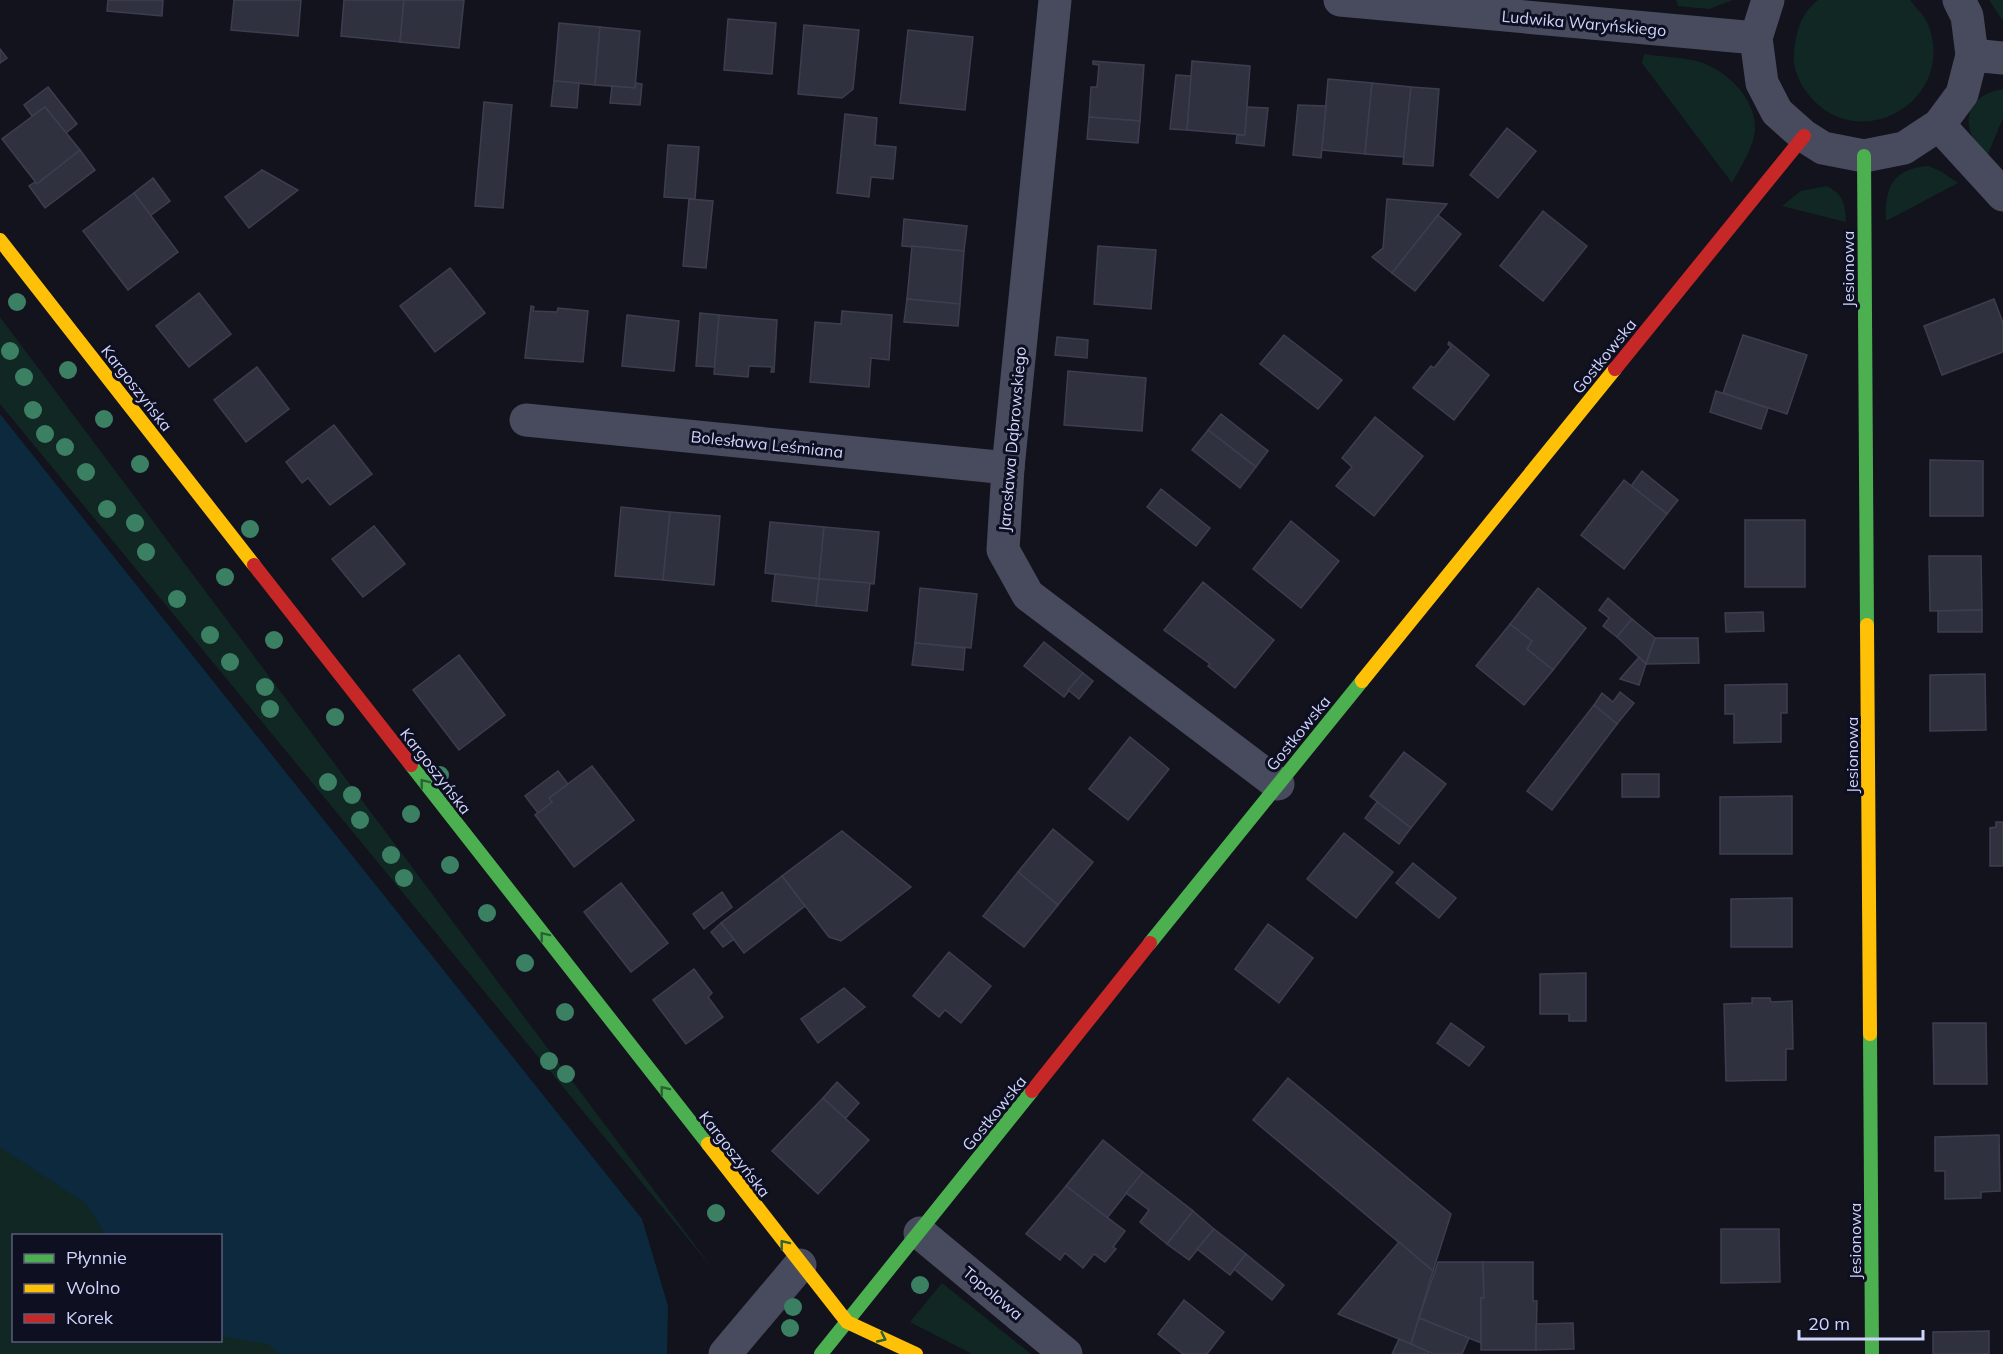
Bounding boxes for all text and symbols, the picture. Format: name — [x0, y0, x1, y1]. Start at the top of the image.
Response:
street label: Ludwika Waryńskiego — [1501, 6, 1667, 40]
street label: Jesionowa — [1838, 231, 1858, 307]
street label: Gostkowska — [1568, 314, 1640, 398]
street label: Kargoszyńska — [97, 341, 177, 435]
street label: Jarosława Dąbrowskiego — [994, 346, 1030, 532]
street label: Bolesława Leśmiana — [690, 426, 844, 462]
street label: Gostkowska — [1262, 691, 1334, 775]
street label: Jesionowa — [1842, 717, 1862, 793]
street label: Kargoszyńska — [396, 724, 476, 818]
one-way arrow — [420, 778, 431, 789]
one-way arrow — [541, 932, 552, 943]
street label: Gostkowska — [958, 1071, 1030, 1155]
one-way arrow — [661, 1086, 672, 1097]
street label: Kargoszyńska — [695, 1107, 775, 1201]
street label: Jesionowa — [1845, 1203, 1865, 1279]
legend — [12, 1234, 222, 1342]
one-way arrow — [781, 1239, 792, 1250]
text: Płynnie — [66, 1246, 127, 1269]
street label: Topolowa — [959, 1262, 1027, 1324]
text: Wolno — [66, 1276, 120, 1299]
scale bar — [1799, 1303, 1924, 1341]
text: Korek — [66, 1306, 114, 1329]
text: 20 m — [1808, 1312, 1850, 1335]
one-way arrow — [875, 1330, 886, 1342]

